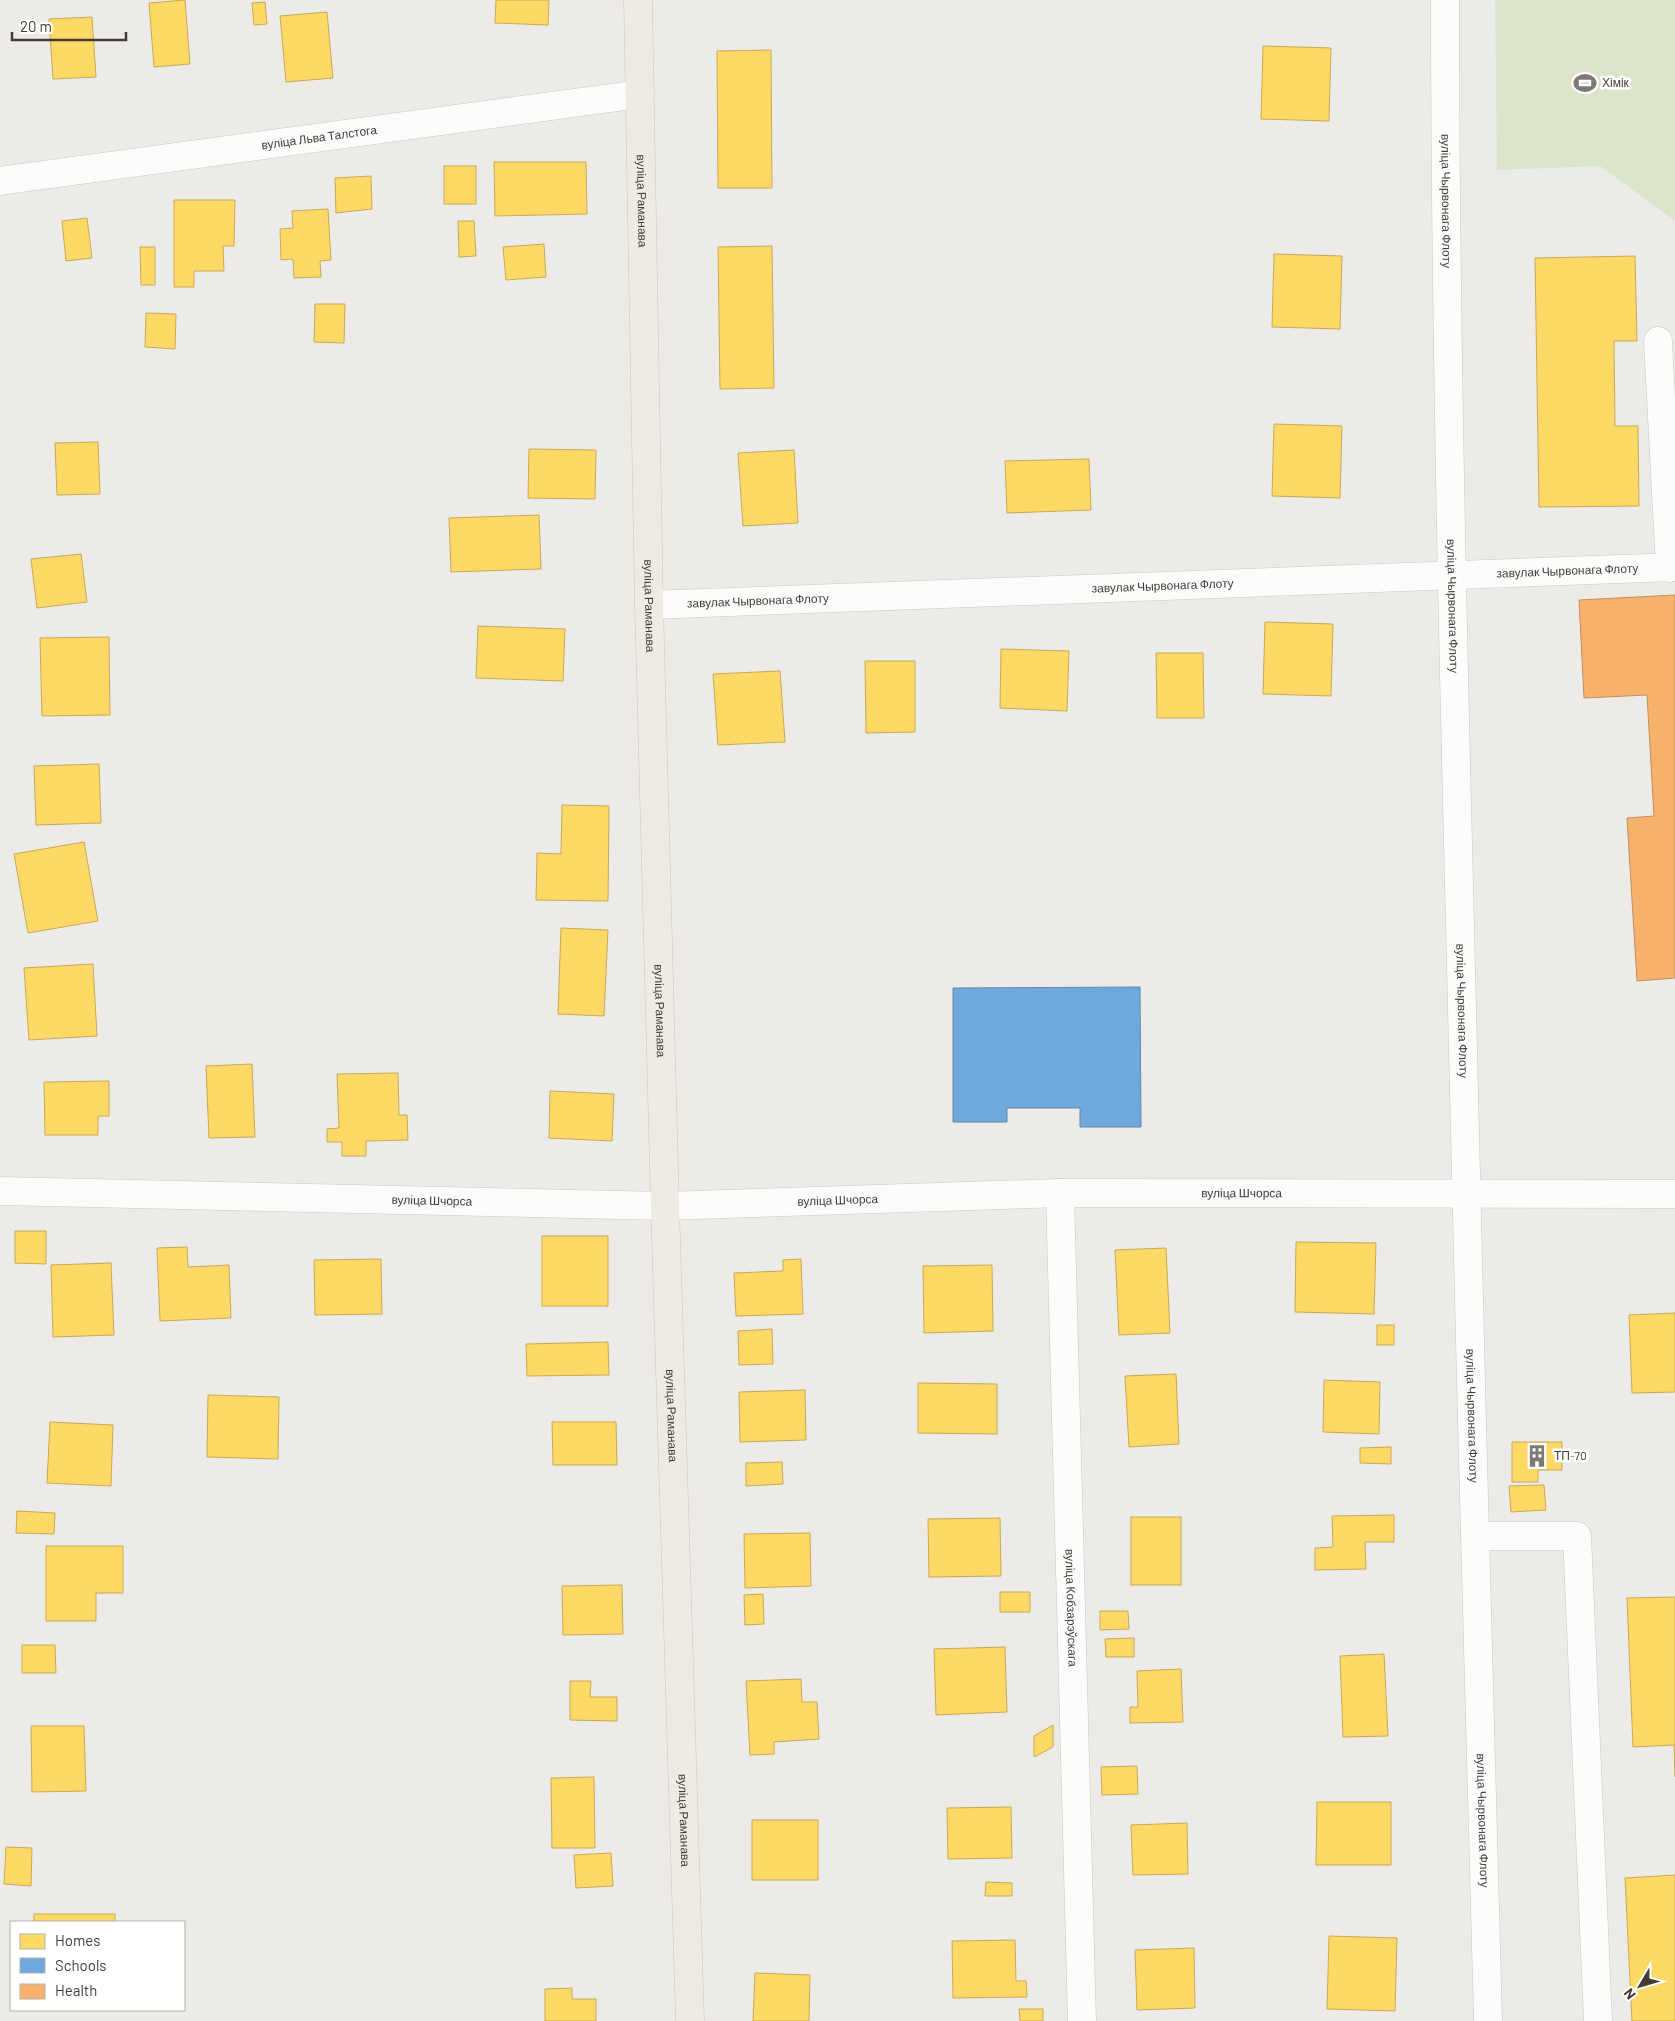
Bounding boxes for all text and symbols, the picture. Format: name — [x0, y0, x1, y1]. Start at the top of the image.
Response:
scale bar — [12, 10, 126, 42]
text: 20 m — [20, 17, 52, 35]
sports icon: Хімік — [1572, 70, 1598, 96]
place label: Хімік — [1602, 75, 1630, 89]
street label: вуліца Льва Талстога — [260, 122, 378, 152]
street label: вуліца Чырвонага Флоту — [1438, 134, 1455, 268]
street label: вуліца Раманава — [634, 154, 651, 248]
street label: вуліца Чырвонага Флоту — [1444, 539, 1462, 673]
street label: вуліца Раманава — [641, 559, 658, 653]
street label: завулак Чырвонага Флоту — [1496, 560, 1639, 580]
street label: завулак Чырвонага Флоту — [1091, 575, 1234, 595]
street label: завулак Чырвонага Флоту — [687, 590, 829, 610]
street label: вуліца Чырвонага Флоту — [1453, 944, 1472, 1078]
street label: вуліца Раманава — [652, 964, 669, 1058]
street label: вуліца Шчорса — [1201, 1185, 1282, 1200]
street label: вуліца Шчорса — [797, 1191, 879, 1208]
street label: вуліца Шчорса — [391, 1192, 473, 1208]
street label: вуліца Чырвонага Флоту — [1463, 1348, 1482, 1483]
street label: вуліца Раманава — [663, 1369, 681, 1463]
building icon: ТП-70 — [1524, 1443, 1550, 1469]
place label: ТП-70 — [1554, 1448, 1587, 1462]
street label: вуліца Кобзарэўскага — [1063, 1549, 1081, 1667]
street label: вуліца Чырвонага Флоту — [1474, 1753, 1492, 1888]
street label: вуліца Раманава — [676, 1774, 693, 1867]
legend — [10, 1921, 185, 2011]
text: Homes — [55, 1931, 100, 1949]
text: Schools — [55, 1956, 107, 1974]
north arrow — [1615, 1961, 1665, 2011]
text: Health — [55, 1981, 97, 1999]
text: N — [1620, 1985, 1639, 2003]

